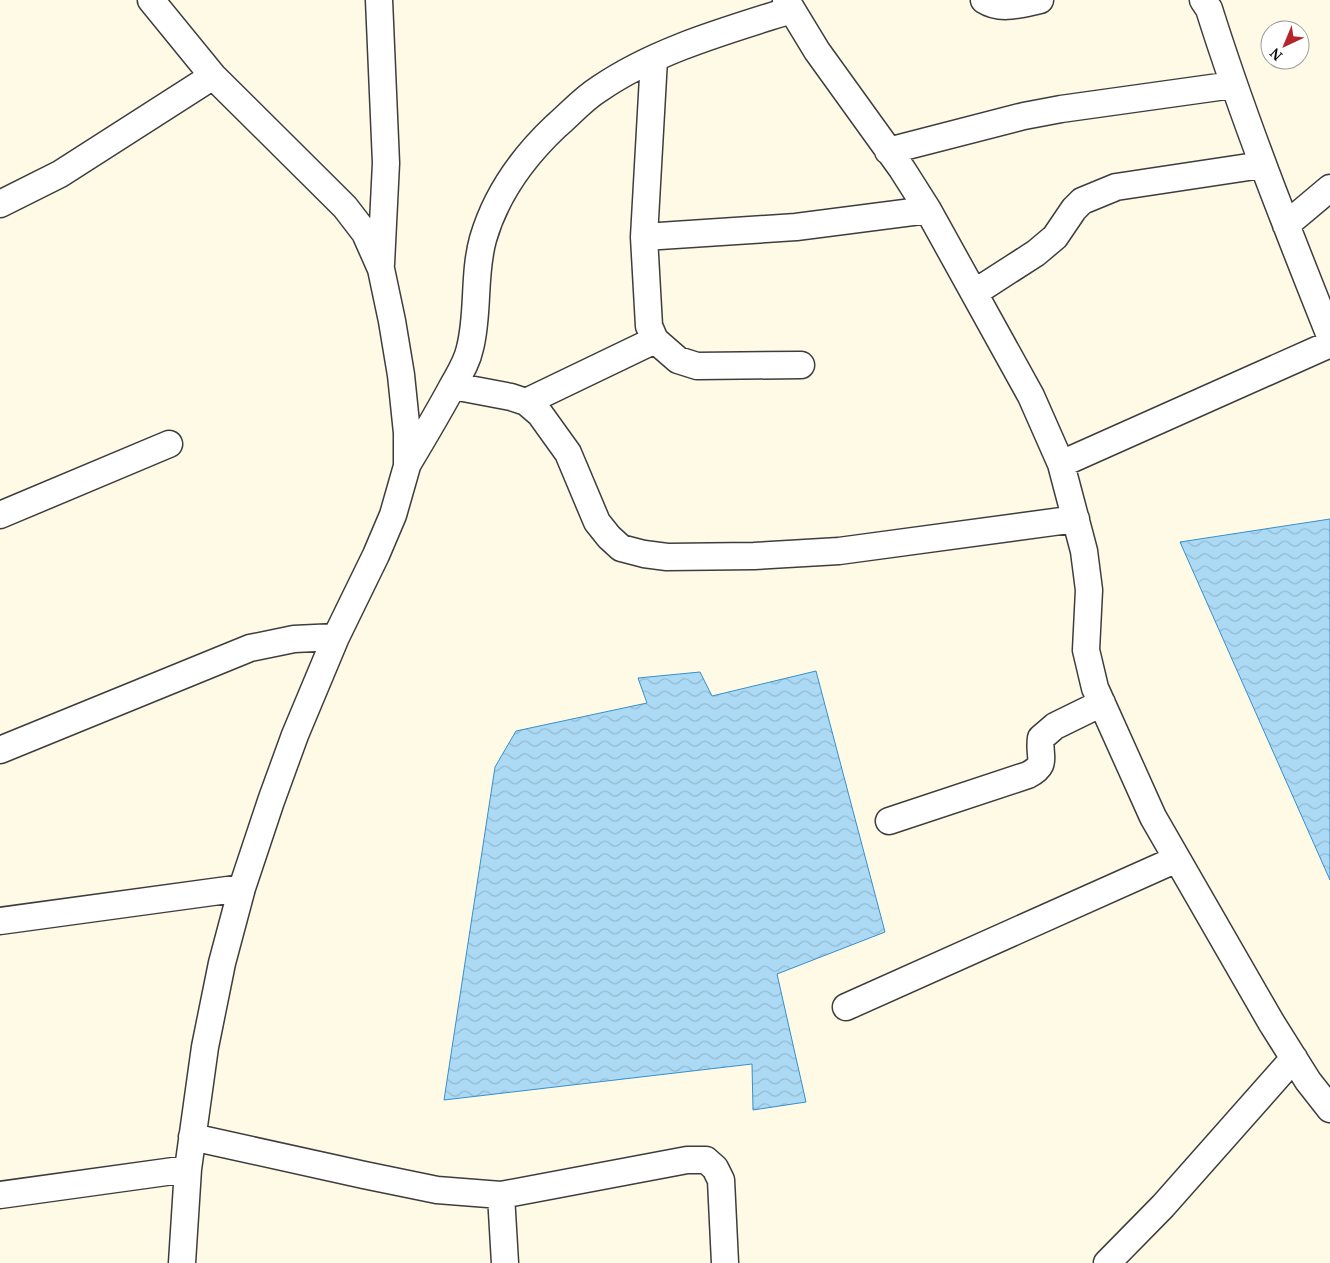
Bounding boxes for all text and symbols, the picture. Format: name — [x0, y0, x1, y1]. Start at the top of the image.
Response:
north arrow — [1260, 20, 1310, 70]
text: N — [1265, 44, 1286, 65]

